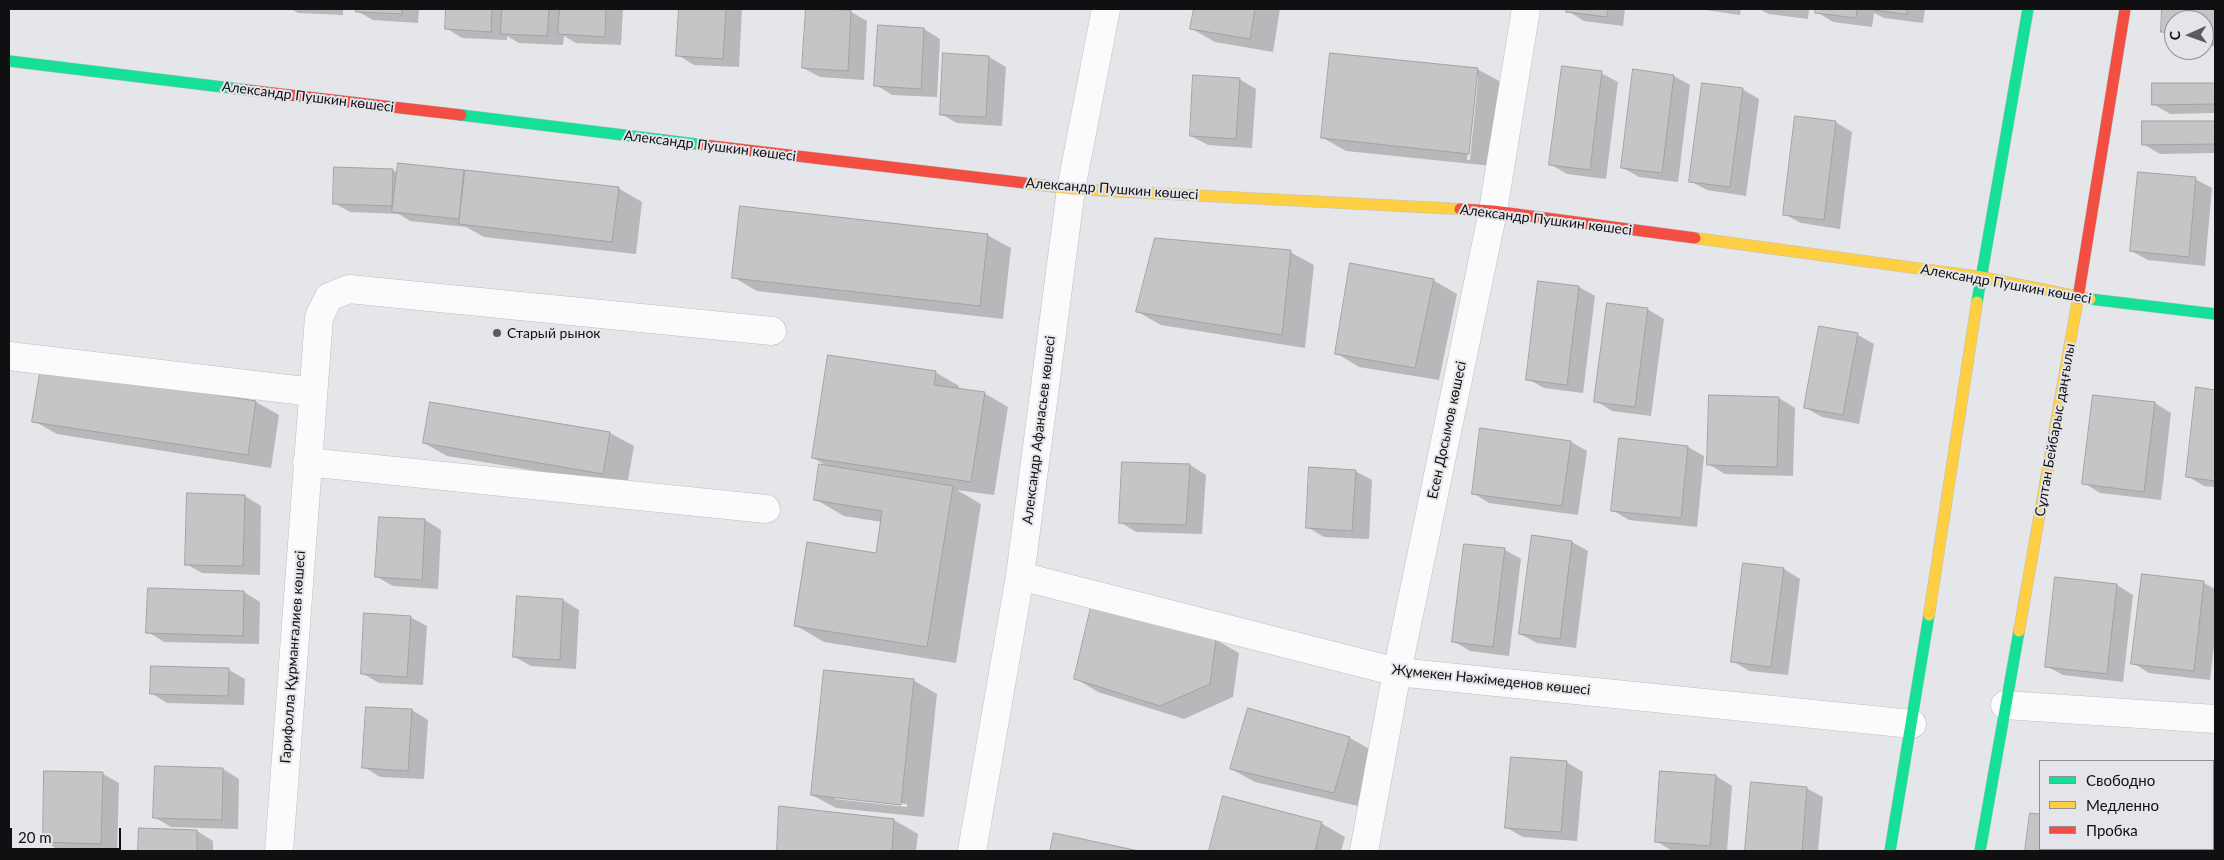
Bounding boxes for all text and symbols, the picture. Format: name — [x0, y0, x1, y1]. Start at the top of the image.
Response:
north arrow — [2164, 10, 2214, 60]
text: С — [2166, 31, 2183, 40]
street label: Александр Пушкин көшесі — [221, 78, 395, 116]
street label: Александр Пушкин көшесі — [623, 127, 797, 165]
street label: Александр Пушкин көшесі — [1025, 175, 1199, 203]
street label: Александр Пушкин көшесі — [1459, 201, 1633, 239]
street label: Александр Пушкин көшесі — [1919, 261, 2093, 307]
place label: Старый рынок — [507, 325, 601, 341]
marker: Старый рынок — [491, 327, 503, 339]
street label: Александр Афанасьев көшесі — [1019, 335, 1059, 525]
street label: Сұлтан Бейбарыс даңғылы — [2031, 342, 2079, 518]
street label: Есен Досымов көшесі — [1424, 359, 1470, 501]
street label: Гарифолла Құрманғалиев көшесі — [277, 550, 309, 764]
street label: Жұмекен Нәжімеденов көшесі — [1391, 661, 1591, 699]
legend — [2039, 760, 2214, 850]
text: Свободно — [2086, 771, 2155, 789]
text: Медленно — [2086, 796, 2159, 814]
scale bar — [12, 818, 124, 850]
text: Пробка — [2086, 821, 2138, 839]
text: 20 m — [18, 828, 52, 846]

